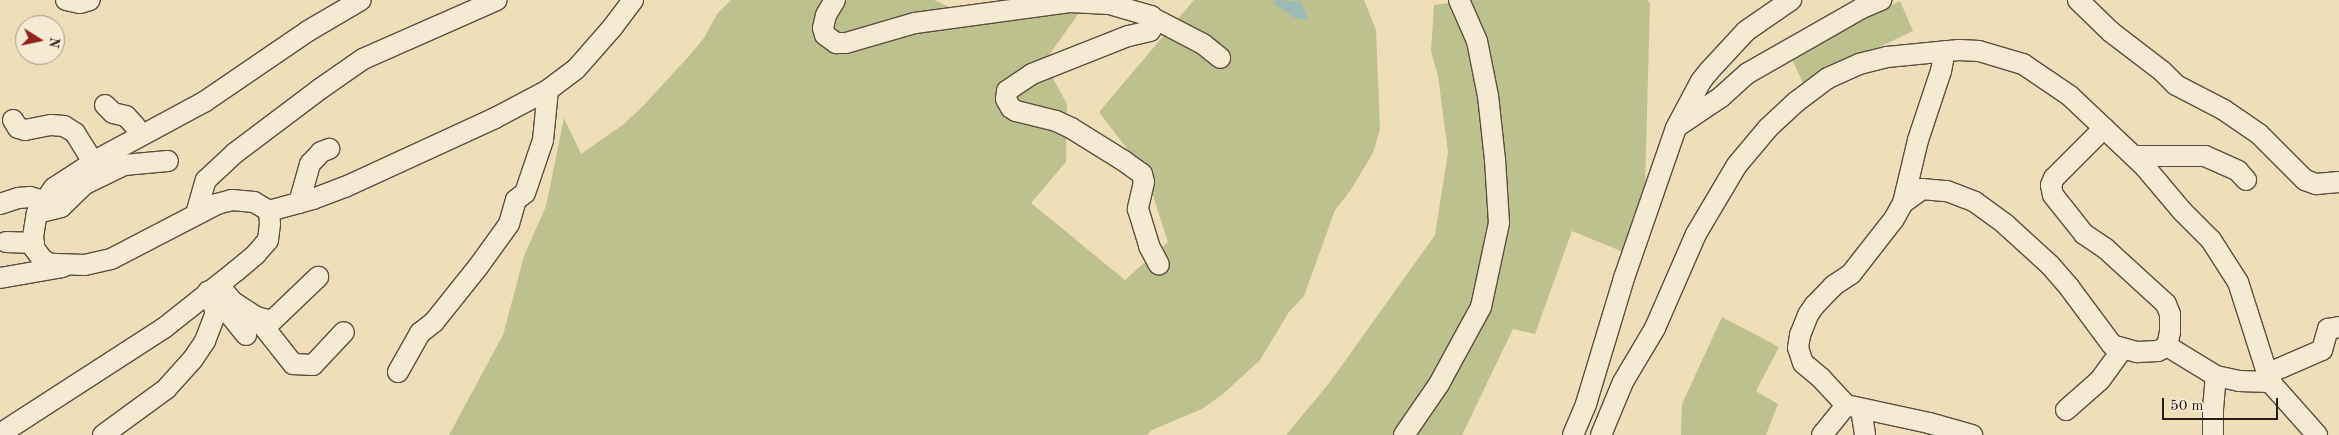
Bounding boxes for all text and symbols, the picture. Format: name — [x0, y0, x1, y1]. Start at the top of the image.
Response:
north arrow — [15, 15, 65, 65]
text: N — [46, 36, 62, 49]
scale bar — [2164, 388, 2280, 420]
text: 50 m — [2170, 399, 2204, 414]

